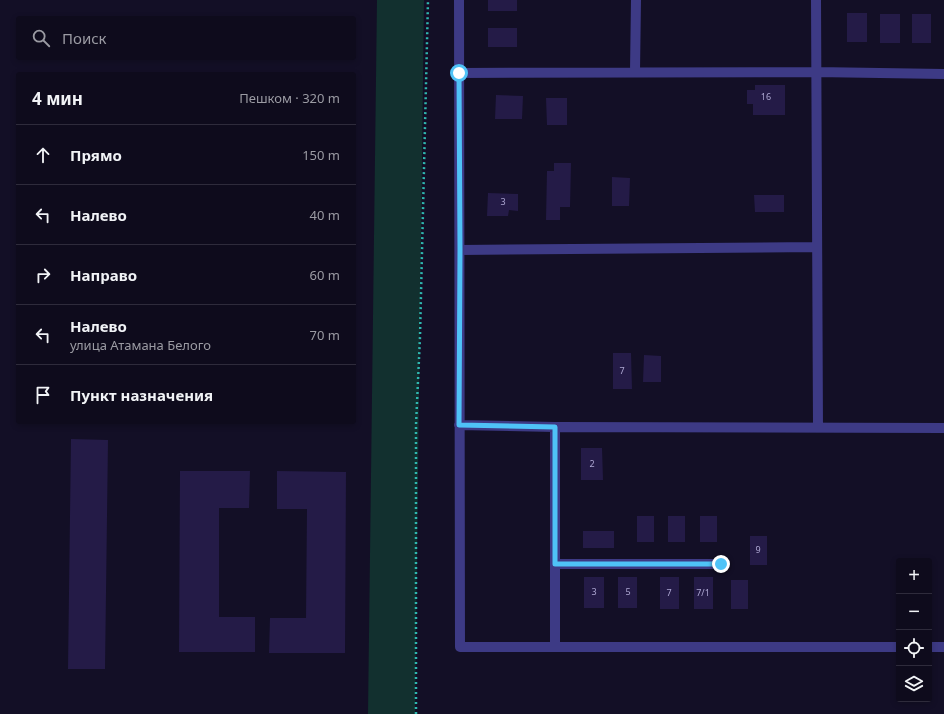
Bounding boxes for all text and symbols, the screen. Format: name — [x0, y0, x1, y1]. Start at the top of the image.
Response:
search box — [16, 16, 356, 60]
icon: search — [30, 27, 52, 49]
text: Поиск — [62, 28, 107, 48]
route start — [450, 64, 468, 82]
text: 4 мин — [32, 87, 83, 110]
text: Пешком · 320 m — [239, 89, 340, 107]
house number: 16 — [761, 90, 771, 103]
icon: ahead — [32, 144, 54, 166]
text: Прямо — [70, 145, 122, 165]
text: 150 m — [302, 146, 340, 164]
house number: 3 — [500, 195, 506, 208]
icon: left — [32, 204, 54, 226]
text: Налево — [70, 205, 127, 225]
text: 40 m — [310, 206, 340, 224]
icon: right — [32, 264, 54, 286]
text: Направо — [70, 265, 137, 285]
text: 60 m — [310, 266, 340, 284]
text: Налево — [70, 316, 127, 336]
icon: left — [32, 324, 54, 346]
text: 70 m — [310, 326, 340, 344]
text: улица Атамана Белого — [70, 336, 211, 354]
house number: 7 — [619, 364, 625, 377]
icon: arrive — [32, 384, 54, 406]
text: Пункт назначения — [70, 385, 213, 405]
house number: 2 — [589, 457, 595, 470]
house number: 9 — [755, 543, 761, 556]
route end — [712, 555, 730, 573]
map controls — [896, 558, 932, 702]
button: + — [896, 558, 932, 594]
house number: 3 — [591, 585, 597, 598]
house number: 5 — [625, 585, 631, 598]
house number: 7 — [666, 586, 672, 599]
house number: 7/1 — [696, 586, 710, 599]
button: − — [896, 594, 932, 630]
button: locate — [896, 630, 932, 666]
button: layers — [896, 666, 932, 702]

